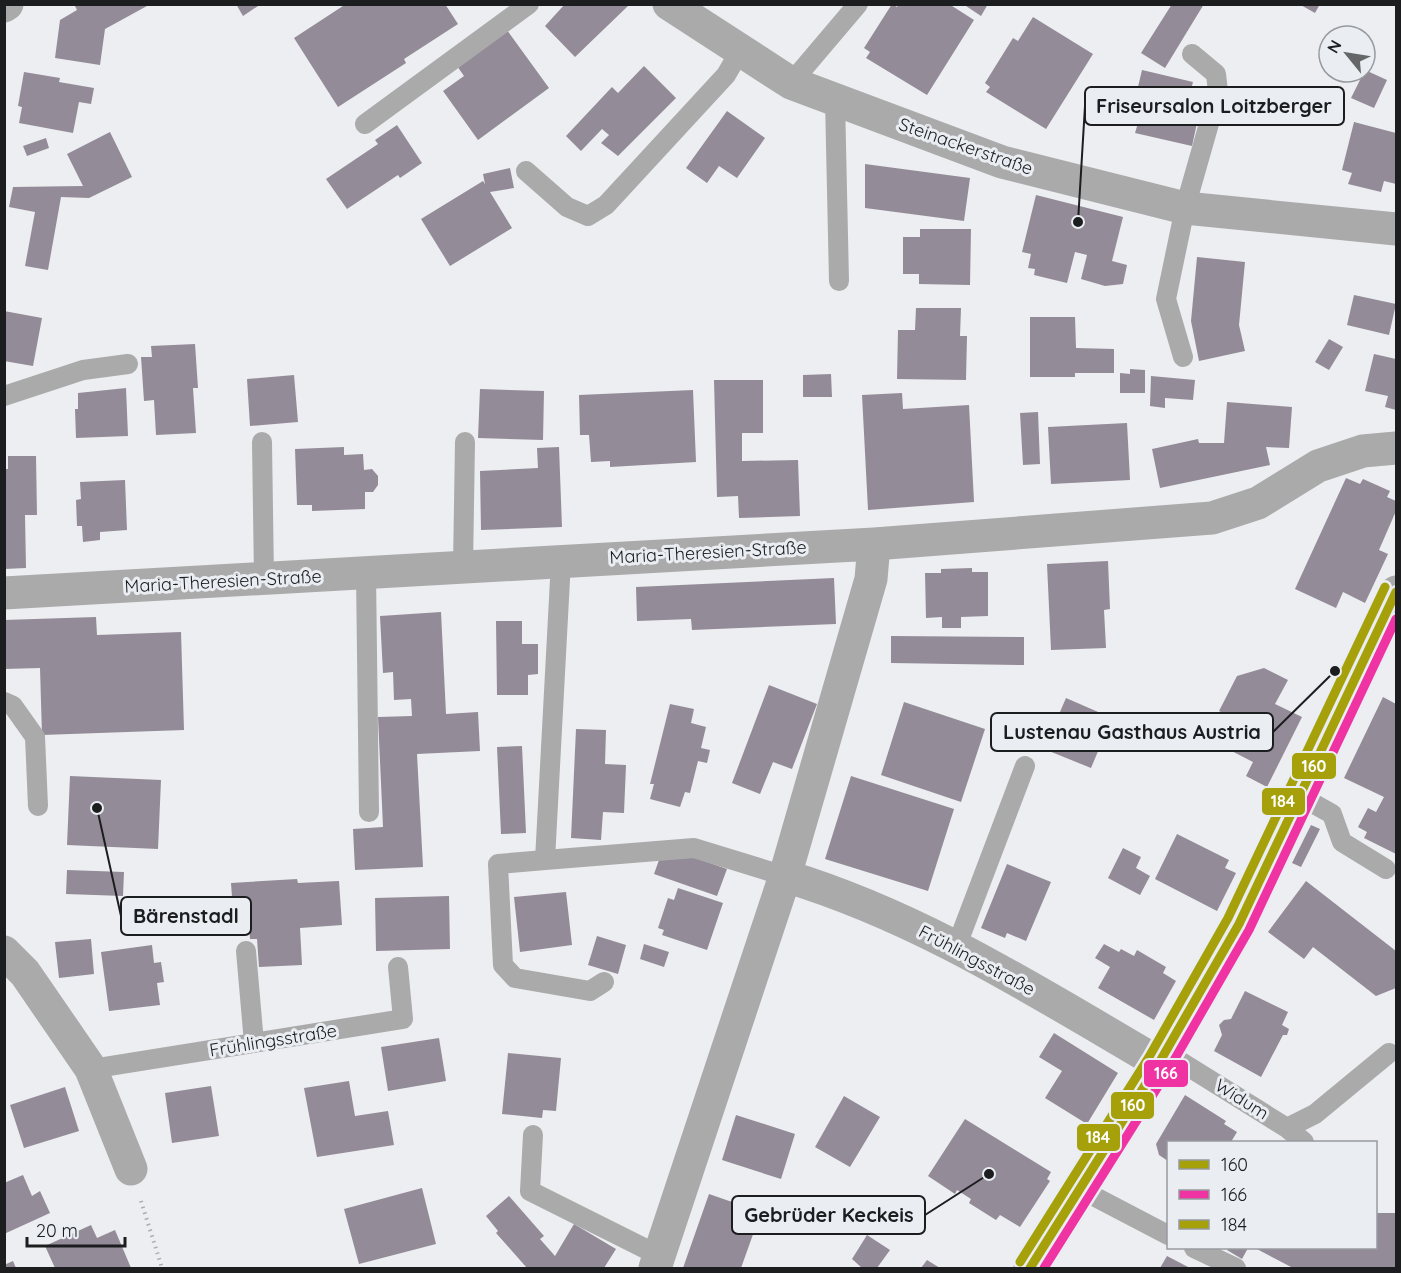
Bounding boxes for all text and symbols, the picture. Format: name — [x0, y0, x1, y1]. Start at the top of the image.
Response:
north arrow — [1317, 24, 1377, 84]
text: N — [1322, 36, 1346, 57]
callout: Friseursalon Loitzberger — [1085, 87, 1344, 125]
text: Friseursalon Loitzberger — [1096, 93, 1332, 118]
street label: Steinackerstraße — [896, 112, 1036, 180]
street label: Maria-Theresien-Straße — [609, 535, 807, 569]
street label: Maria-Theresien-Straße — [124, 564, 322, 598]
callout: Lustenau Gasthaus Austria — [991, 713, 1273, 751]
text: Lustenau Gasthaus Austria — [1003, 719, 1261, 744]
line badge: 160 — [1291, 752, 1337, 780]
text: 160 — [1302, 756, 1327, 776]
line badge: 184 — [1261, 787, 1306, 816]
text: 184 — [1271, 791, 1296, 811]
callout: Bärenstadl — [121, 897, 251, 935]
text: Bärenstadl — [133, 903, 239, 928]
street label: Frühlingsstraße — [915, 920, 1039, 1000]
street label: Frühlingsstraße — [208, 1019, 338, 1061]
line badge: 166 — [1143, 1059, 1189, 1088]
text: 166 — [1154, 1063, 1178, 1083]
street label: Widum — [1211, 1074, 1273, 1124]
line badge: 160 — [1110, 1091, 1155, 1120]
text: 160 — [1121, 1095, 1146, 1115]
line badge: 184 — [1076, 1123, 1121, 1152]
text: 184 — [1086, 1127, 1111, 1147]
legend — [1167, 1141, 1377, 1249]
text: 160 — [1221, 1153, 1248, 1176]
text: 166 — [1221, 1183, 1247, 1206]
callout: Gebrüder Keckeis — [732, 1196, 925, 1234]
text: Gebrüder Keckeis — [744, 1202, 914, 1227]
scale bar — [27, 1210, 124, 1248]
text: 184 — [1221, 1213, 1247, 1236]
text: 20 m — [36, 1219, 78, 1242]

